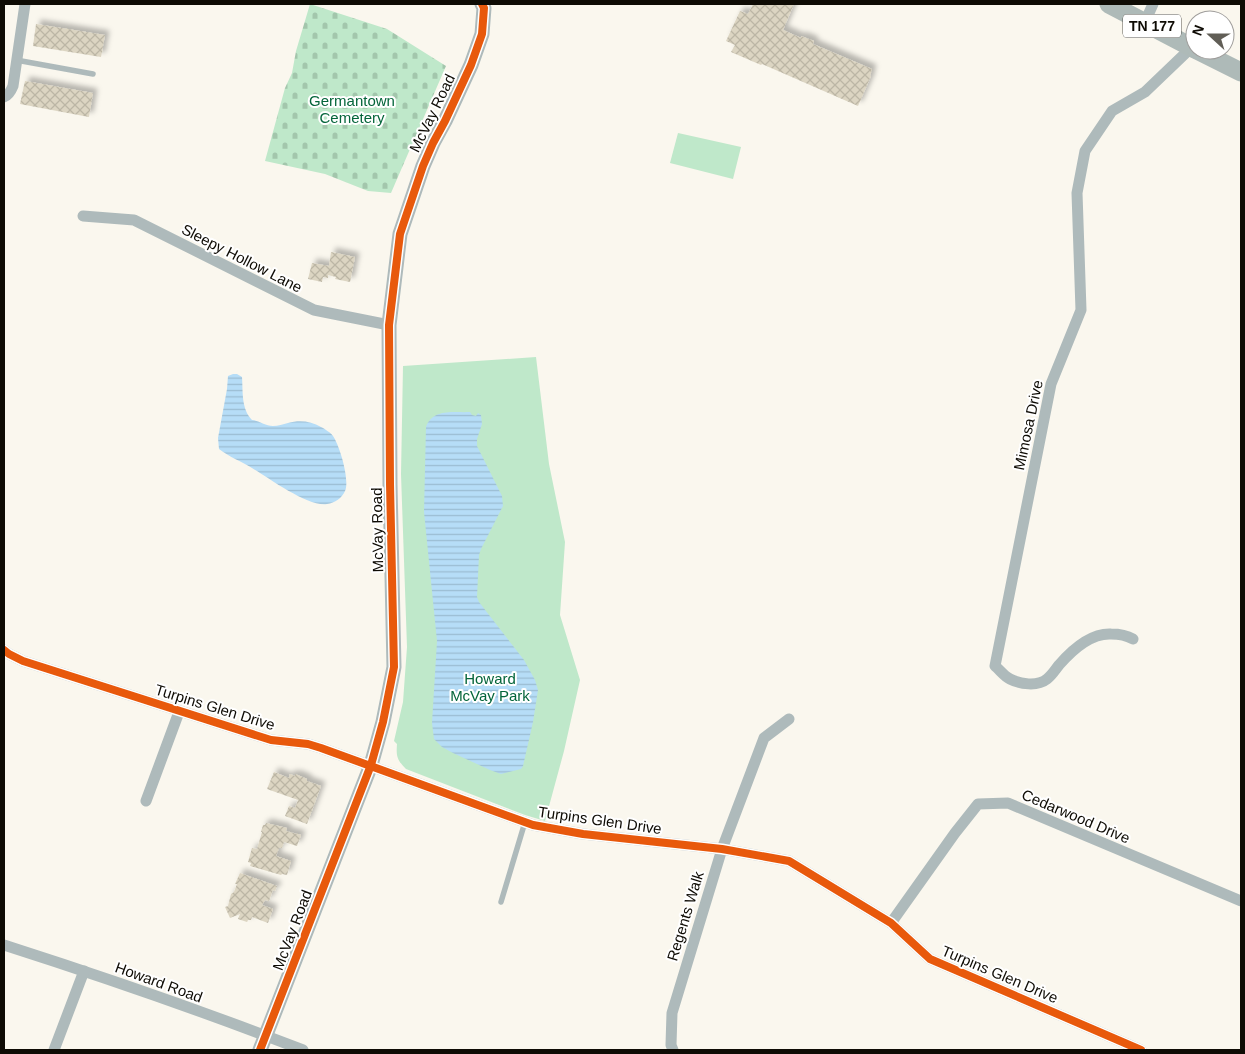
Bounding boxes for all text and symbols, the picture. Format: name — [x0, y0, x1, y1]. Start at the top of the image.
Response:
north arrow — [1185, 10, 1235, 60]
road number: TN 177 — [1123, 15, 1181, 38]
text: N — [1189, 23, 1207, 38]
street label: McVay Road — [406, 71, 458, 155]
park label: Germantown Cemetery — [309, 92, 395, 126]
street label: Sleepy Hollow Lane — [179, 220, 305, 296]
street label: Mimosa Drive — [1010, 378, 1046, 472]
street label: McVay Road — [368, 487, 386, 573]
park label: Howard McVay Park — [450, 670, 530, 704]
street label: Turpins Glen Drive — [153, 681, 277, 733]
street label: Cedarwood Drive — [1019, 786, 1133, 846]
street label: Turpins Glen Drive — [537, 803, 663, 837]
street label: Regents Walk — [663, 869, 707, 963]
street label: McVay Road — [269, 887, 315, 973]
street label: Turpins Glen Drive — [939, 942, 1061, 1006]
street label: Howard Road — [113, 958, 205, 1006]

